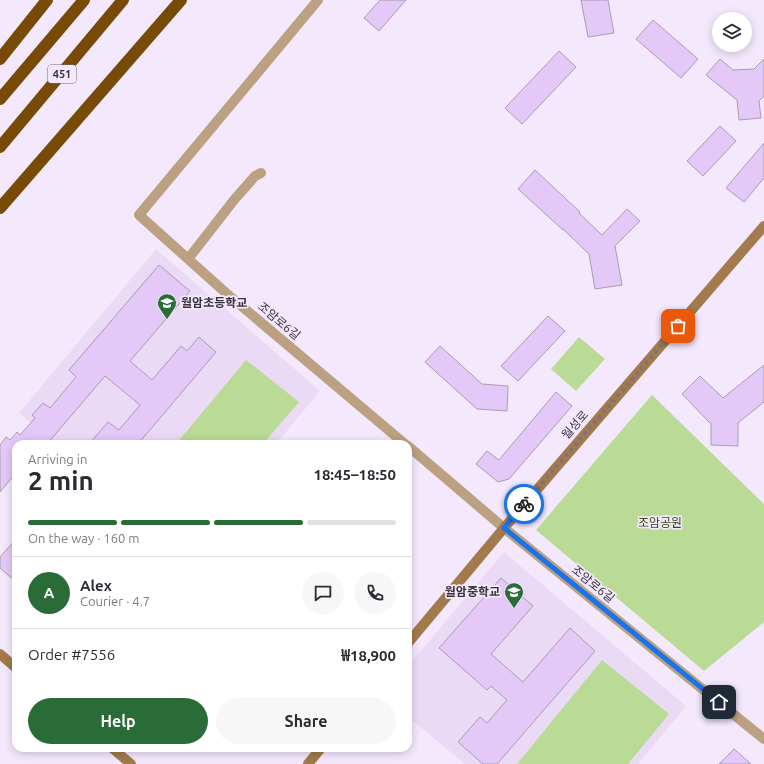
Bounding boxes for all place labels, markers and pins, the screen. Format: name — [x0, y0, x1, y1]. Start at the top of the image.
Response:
school or university icon: 월암초등학교 — [156, 292, 178, 320]
place label: 월암초등학교 — [181, 296, 247, 309]
pin — [661, 309, 695, 343]
school or university icon: 월암중학교 — [503, 581, 525, 609]
place label: 월암중학교 — [445, 585, 500, 598]
pin — [702, 685, 736, 719]

